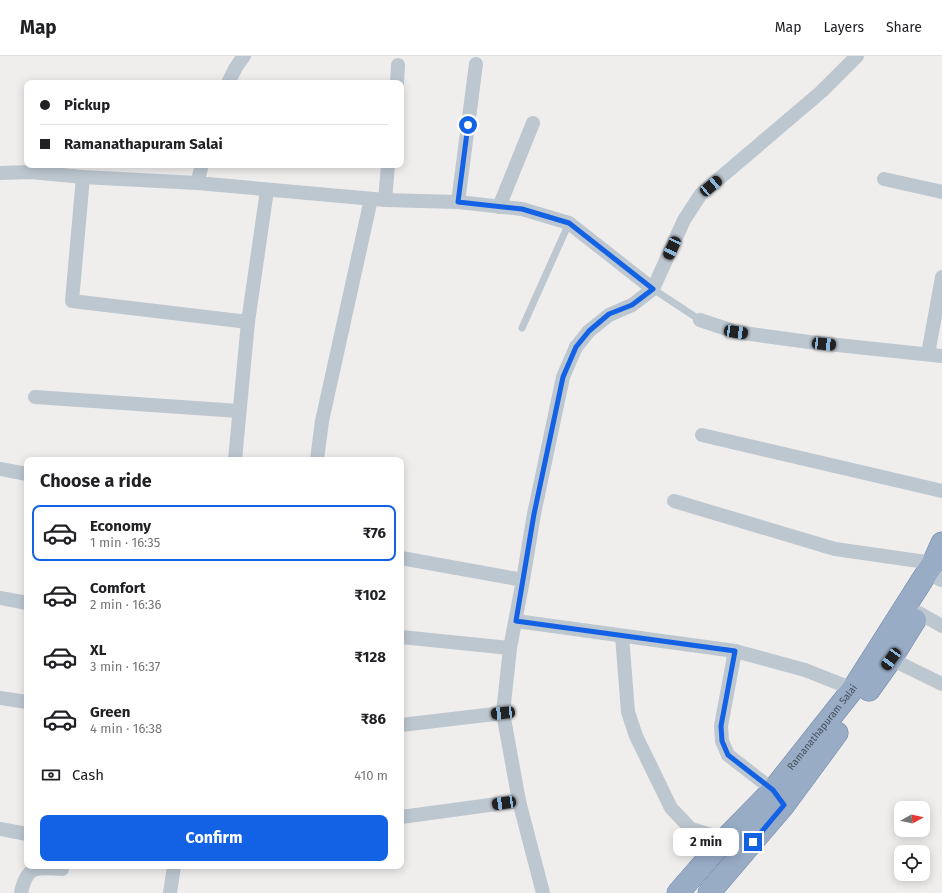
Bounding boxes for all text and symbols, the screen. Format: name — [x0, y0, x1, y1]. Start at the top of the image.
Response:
text: Map — [20, 16, 57, 39]
text: Map — [775, 19, 801, 36]
text: Layers — [823, 19, 864, 36]
text: Share — [886, 19, 922, 36]
text: Pickup — [64, 96, 110, 114]
route start — [459, 116, 477, 134]
text: Ramanathapuram Salai — [64, 135, 223, 153]
car — [698, 174, 724, 198]
car — [661, 235, 683, 261]
car — [723, 324, 749, 340]
car — [811, 337, 837, 351]
text: Choose a ride — [40, 470, 152, 492]
icon: car — [42, 515, 78, 551]
text: Economy — [90, 517, 151, 535]
text: ₹76 — [363, 524, 386, 542]
text: 1 min · 16:35 — [90, 535, 160, 550]
icon: car — [42, 577, 78, 613]
text: Comfort — [90, 579, 146, 597]
text: ₹102 — [355, 586, 386, 604]
text: 2 min · 16:36 — [90, 597, 162, 612]
icon: car — [42, 639, 78, 675]
text: XL — [90, 641, 106, 659]
car — [879, 646, 903, 672]
text: ₹128 — [354, 648, 386, 666]
text: 3 min · 16:37 — [90, 659, 160, 674]
street label: Ramanathapuram Salai — [785, 682, 860, 773]
icon: car — [42, 701, 78, 737]
text: Green — [90, 703, 130, 721]
car — [490, 706, 516, 720]
text: ₹86 — [361, 710, 386, 728]
text: 4 min · 16:38 — [90, 721, 162, 736]
icon: cash — [40, 764, 62, 786]
text: Cash — [72, 766, 104, 784]
text: 410 m — [354, 768, 388, 783]
car — [491, 795, 517, 811]
north arrow — [894, 801, 930, 837]
map controls — [894, 801, 930, 881]
button: Confirm — [40, 815, 388, 861]
callout: 2 min — [673, 828, 739, 856]
route end — [744, 833, 762, 851]
text: 2 min — [690, 834, 722, 849]
button: locate — [894, 845, 930, 881]

